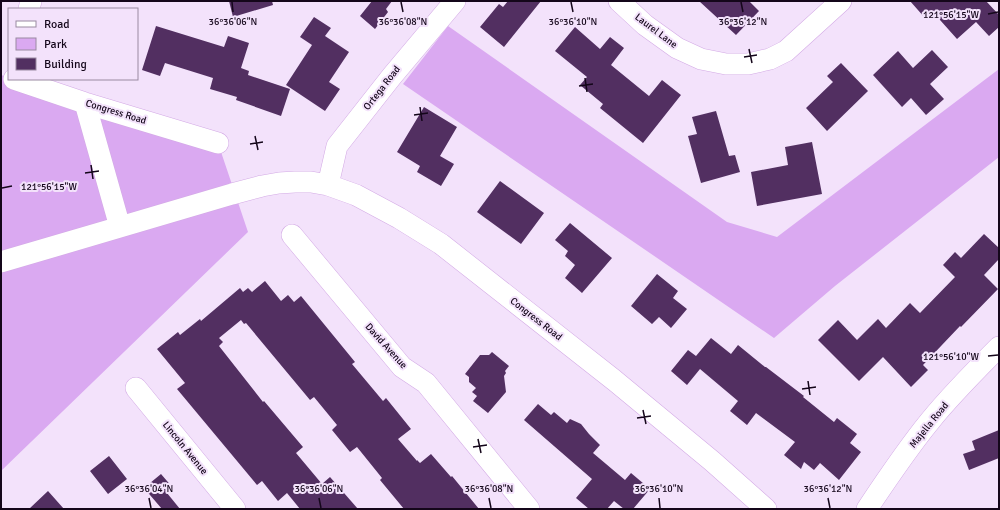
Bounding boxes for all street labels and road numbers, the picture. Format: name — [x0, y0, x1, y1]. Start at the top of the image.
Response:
street label: Laurel Lane — [632, 11, 680, 51]
street label: Ortega Road — [361, 63, 403, 113]
street label: Congress Road — [84, 97, 148, 127]
street label: Congress Road — [508, 295, 564, 343]
street label: David Avenue — [362, 321, 410, 371]
street label: Majella Road — [907, 400, 951, 450]
street label: Lincoln Avenue — [160, 419, 210, 477]

